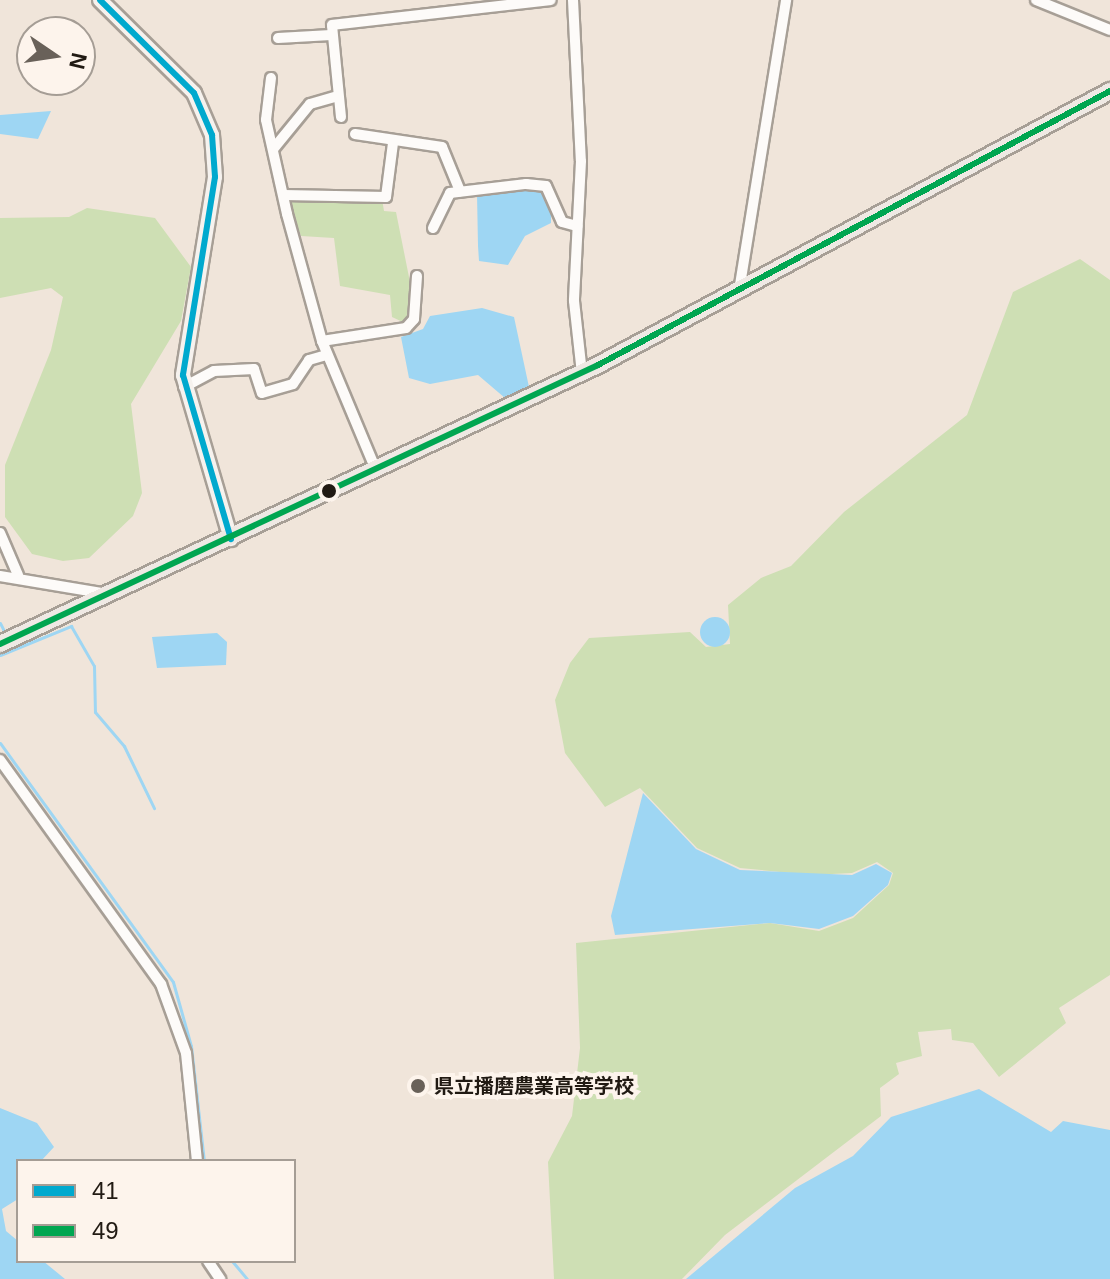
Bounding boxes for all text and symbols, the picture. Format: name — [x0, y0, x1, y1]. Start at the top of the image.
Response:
north arrow — [16, 16, 96, 96]
text: N — [64, 51, 92, 72]
unlabelled marker — [321, 483, 337, 499]
place label: 県立播磨農業高等学校 — [434, 1074, 634, 1098]
marker: 県立播磨農業高等学校 — [409, 1077, 427, 1095]
legend — [16, 1159, 296, 1263]
text: 41 — [92, 1177, 119, 1204]
text: 49 — [92, 1217, 119, 1244]

